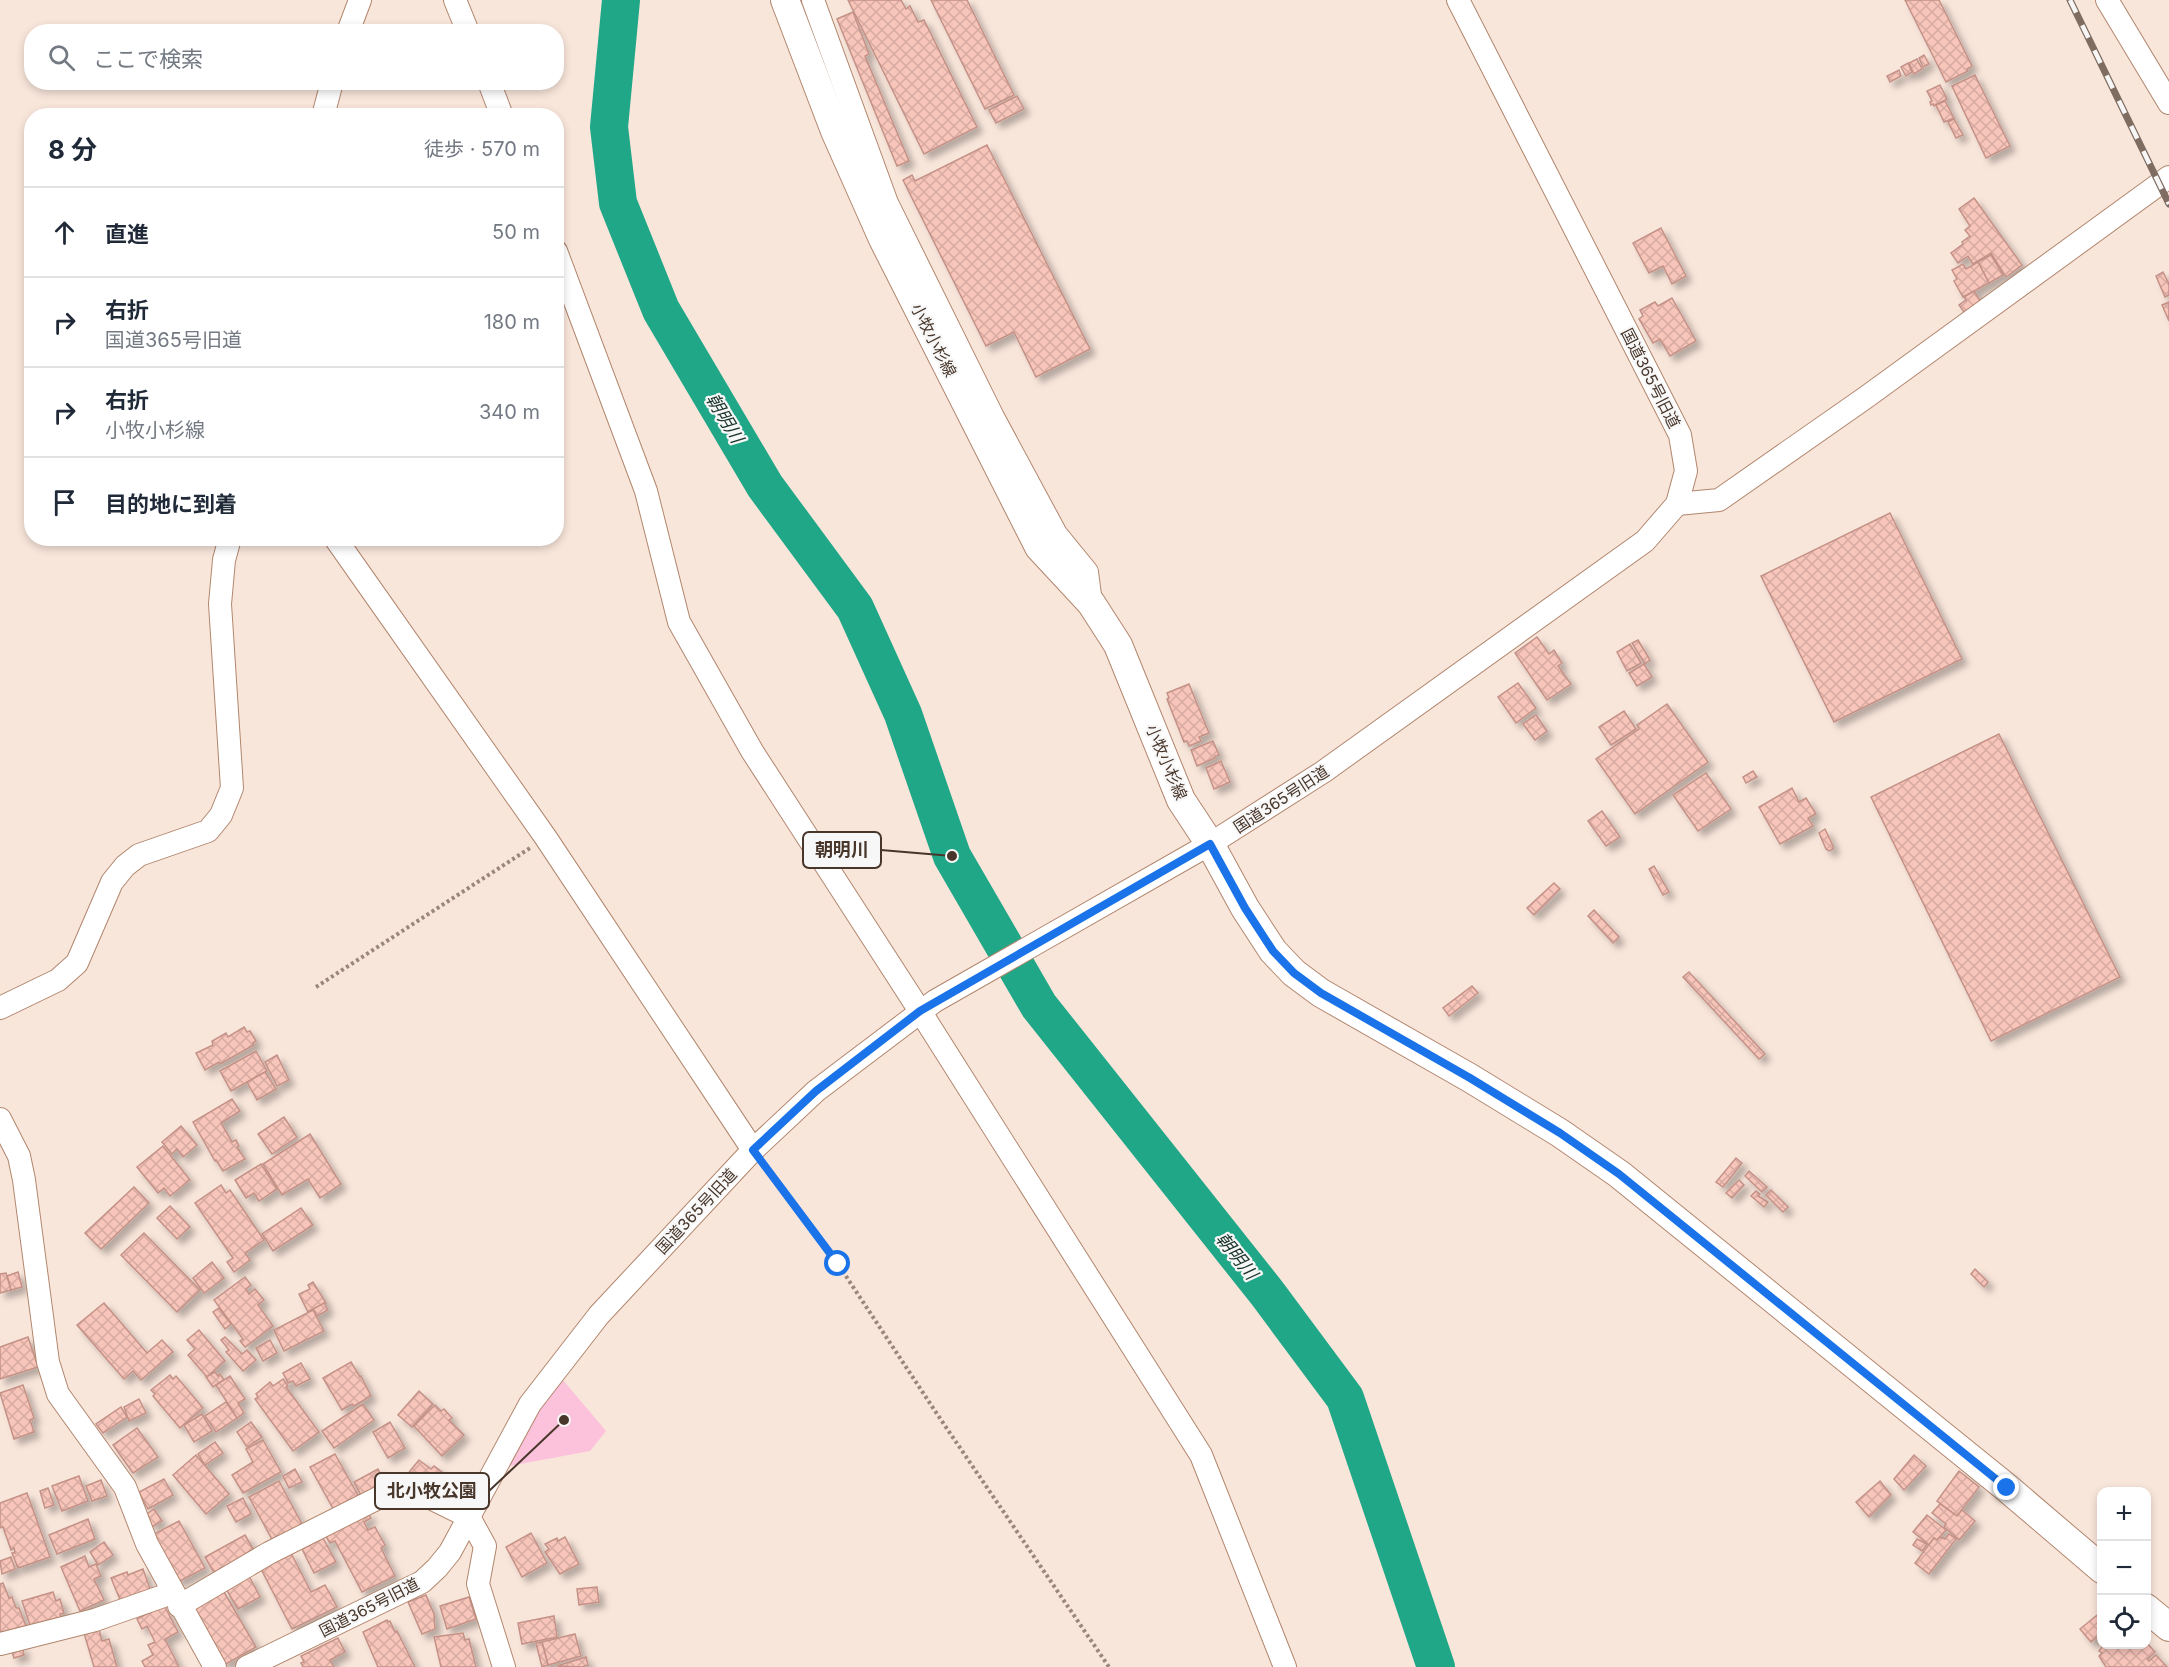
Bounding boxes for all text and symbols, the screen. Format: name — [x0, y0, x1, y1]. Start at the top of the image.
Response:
search box — [24, 24, 564, 90]
icon: search — [45, 41, 78, 74]
text: ここで検索 — [93, 46, 203, 72]
text: 8 分 — [48, 134, 97, 165]
text: 徒歩 · 570 m — [424, 137, 540, 161]
icon: ahead — [48, 216, 81, 249]
text: 50 m — [492, 220, 540, 244]
text: 直進 — [105, 221, 149, 247]
text: 右折 — [105, 297, 149, 323]
street label: 小牧小杉線 — [907, 300, 961, 380]
icon: right — [48, 306, 81, 339]
text: 180 m — [484, 310, 540, 334]
street label: 国道365号旧道 — [1617, 325, 1685, 431]
text: 国道365号旧道 — [105, 328, 242, 352]
text: 右折 — [105, 387, 149, 413]
water label: 朝明川 — [702, 389, 749, 448]
icon: right — [48, 396, 81, 429]
text: 340 m — [479, 400, 540, 424]
text: 小牧小杉線 — [105, 418, 205, 442]
icon: arrive — [48, 486, 81, 519]
text: 目的地に到着 — [105, 491, 237, 517]
street label: 小牧小杉線 — [1142, 721, 1192, 803]
street label: 国道365号旧道 — [1230, 761, 1332, 837]
callout: 朝明川 — [803, 832, 881, 868]
text: 朝明川 — [815, 839, 869, 860]
street label: 国道365号旧道 — [651, 1164, 741, 1258]
water label: 朝明川 — [1212, 1228, 1263, 1285]
route start — [824, 1250, 850, 1276]
callout: 北小牧公園 — [375, 1473, 489, 1509]
route end — [1993, 1474, 2019, 1500]
text: 北小牧公園 — [387, 1480, 477, 1501]
map controls — [2097, 1487, 2151, 1649]
button: + — [2097, 1487, 2151, 1541]
button: − — [2097, 1541, 2151, 1595]
street label: 国道365号旧道 — [316, 1573, 422, 1641]
button: locate — [2097, 1595, 2151, 1649]

